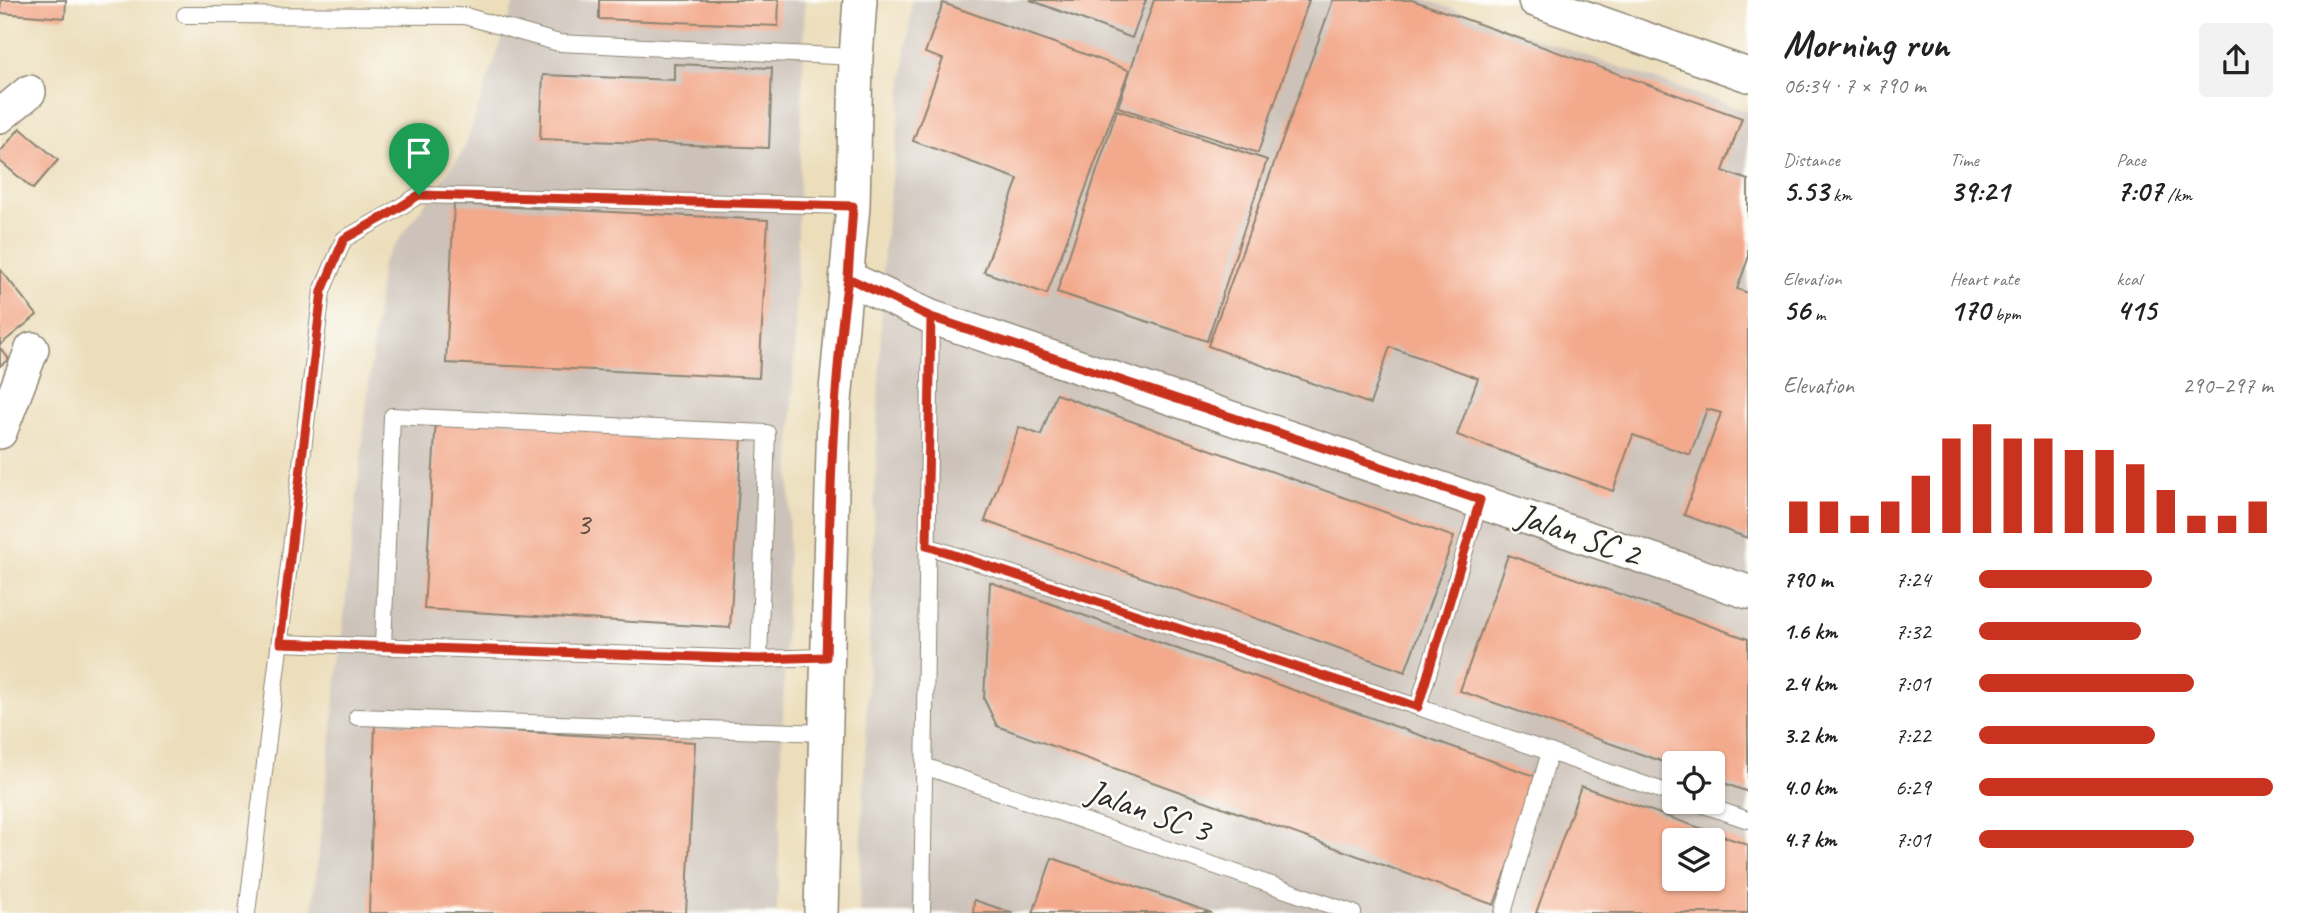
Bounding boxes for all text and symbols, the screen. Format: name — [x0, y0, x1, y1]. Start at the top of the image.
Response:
text: Morning run — [1783, 21, 1949, 68]
button: share — [2199, 23, 2273, 97]
text: 06:34 · 7 × 790 m — [1783, 71, 1926, 100]
pin — [389, 123, 449, 195]
icon: arrive — [400, 134, 438, 172]
text: Distance — [1783, 148, 1840, 172]
text: Time — [1950, 148, 1979, 172]
text: Pace — [2116, 148, 2146, 172]
text: 5.53 — [1783, 172, 1828, 210]
text: 39:21 — [1950, 172, 2009, 210]
text: 7:07 — [2116, 172, 2163, 210]
text: km — [1828, 183, 1852, 207]
text: /km — [2163, 183, 2192, 207]
text: Elevation — [1783, 267, 1841, 291]
text: Heart rate — [1950, 267, 2019, 291]
text: kcal — [2116, 267, 2141, 291]
text: 56 — [1783, 291, 1810, 329]
text: 170 — [1950, 291, 1990, 329]
text: 415 — [2116, 291, 2156, 329]
text: m — [1810, 302, 1825, 326]
text: bpm — [1990, 302, 2021, 326]
text: Elevation — [1783, 371, 1854, 400]
text: 290–297 m — [2182, 371, 2273, 400]
street label: Jalan SC 2 — [1509, 492, 1650, 578]
house number: 3 — [576, 503, 593, 544]
text: 790 m — [1783, 565, 1832, 594]
text: 7:24 — [1895, 565, 1931, 594]
text: 1.6 km — [1783, 617, 1837, 646]
text: 7:32 — [1895, 617, 1931, 646]
text: 2.4 km — [1783, 669, 1837, 698]
text: 7:01 — [1895, 669, 1931, 698]
text: 3.2 km — [1783, 721, 1837, 750]
text: 7:22 — [1895, 721, 1931, 750]
map controls — [1662, 751, 1725, 891]
button: locate — [1662, 751, 1725, 814]
street label: Jalan SC 3 — [1079, 768, 1219, 853]
text: 4.0 km — [1783, 773, 1837, 802]
text: 6:29 — [1895, 773, 1931, 802]
text: 4.7 km — [1783, 825, 1836, 854]
text: 7:01 — [1895, 825, 1931, 854]
button: layers — [1662, 828, 1725, 891]

